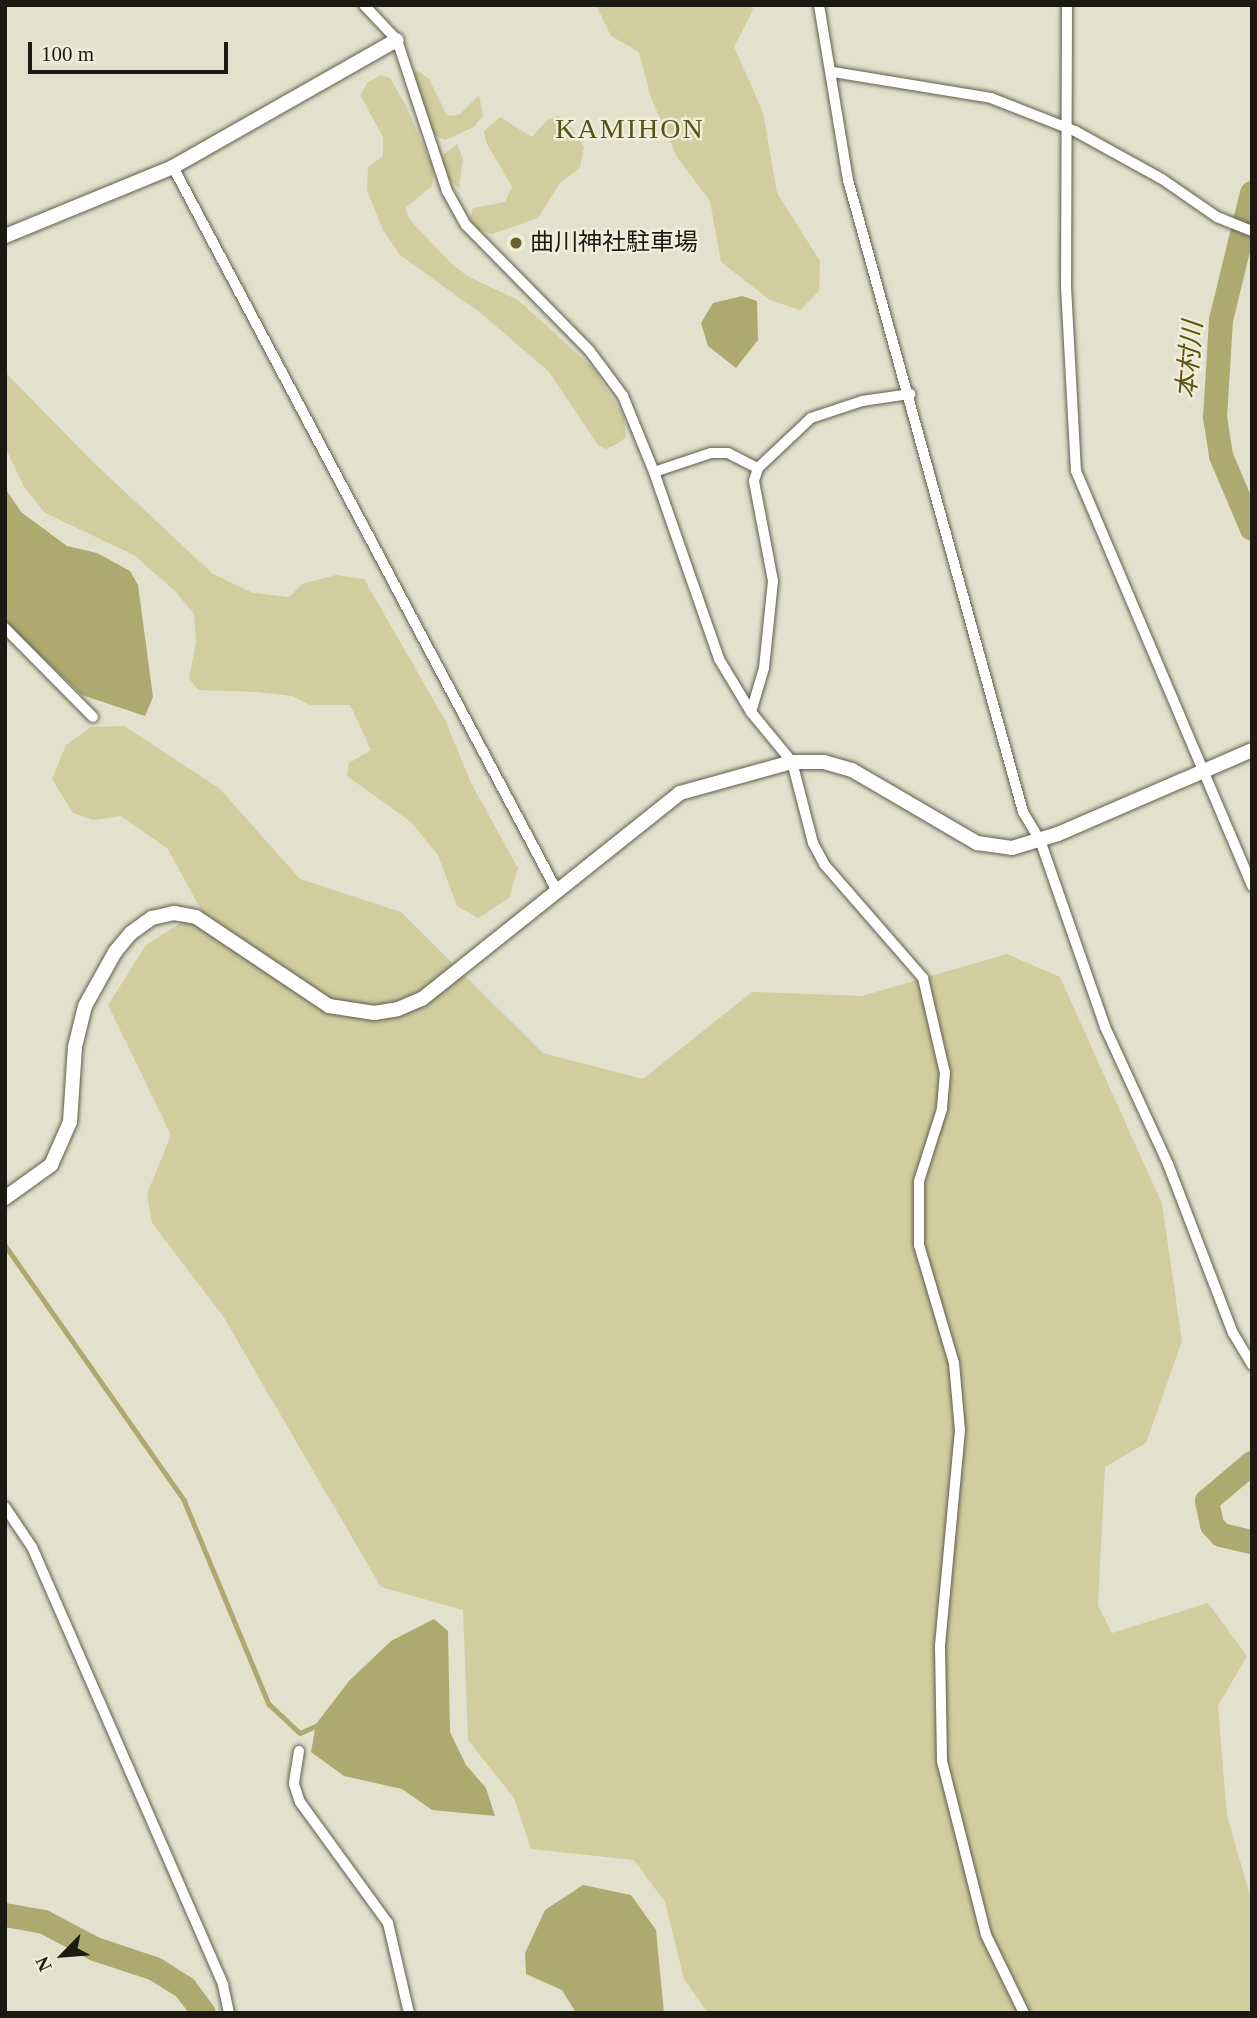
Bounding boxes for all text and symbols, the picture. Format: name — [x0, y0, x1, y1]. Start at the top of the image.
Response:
scale bar — [32, 28, 231, 72]
text: 100 m — [41, 42, 94, 66]
district label: KAMIHON — [556, 112, 704, 146]
place label: 曲川神社駐車場 — [530, 229, 698, 257]
marker: 曲川神社駐車場 — [508, 235, 524, 251]
water label: 本村川 — [1171, 320, 1209, 400]
north arrow — [28, 1920, 98, 1990]
text: N — [31, 1953, 56, 1975]

